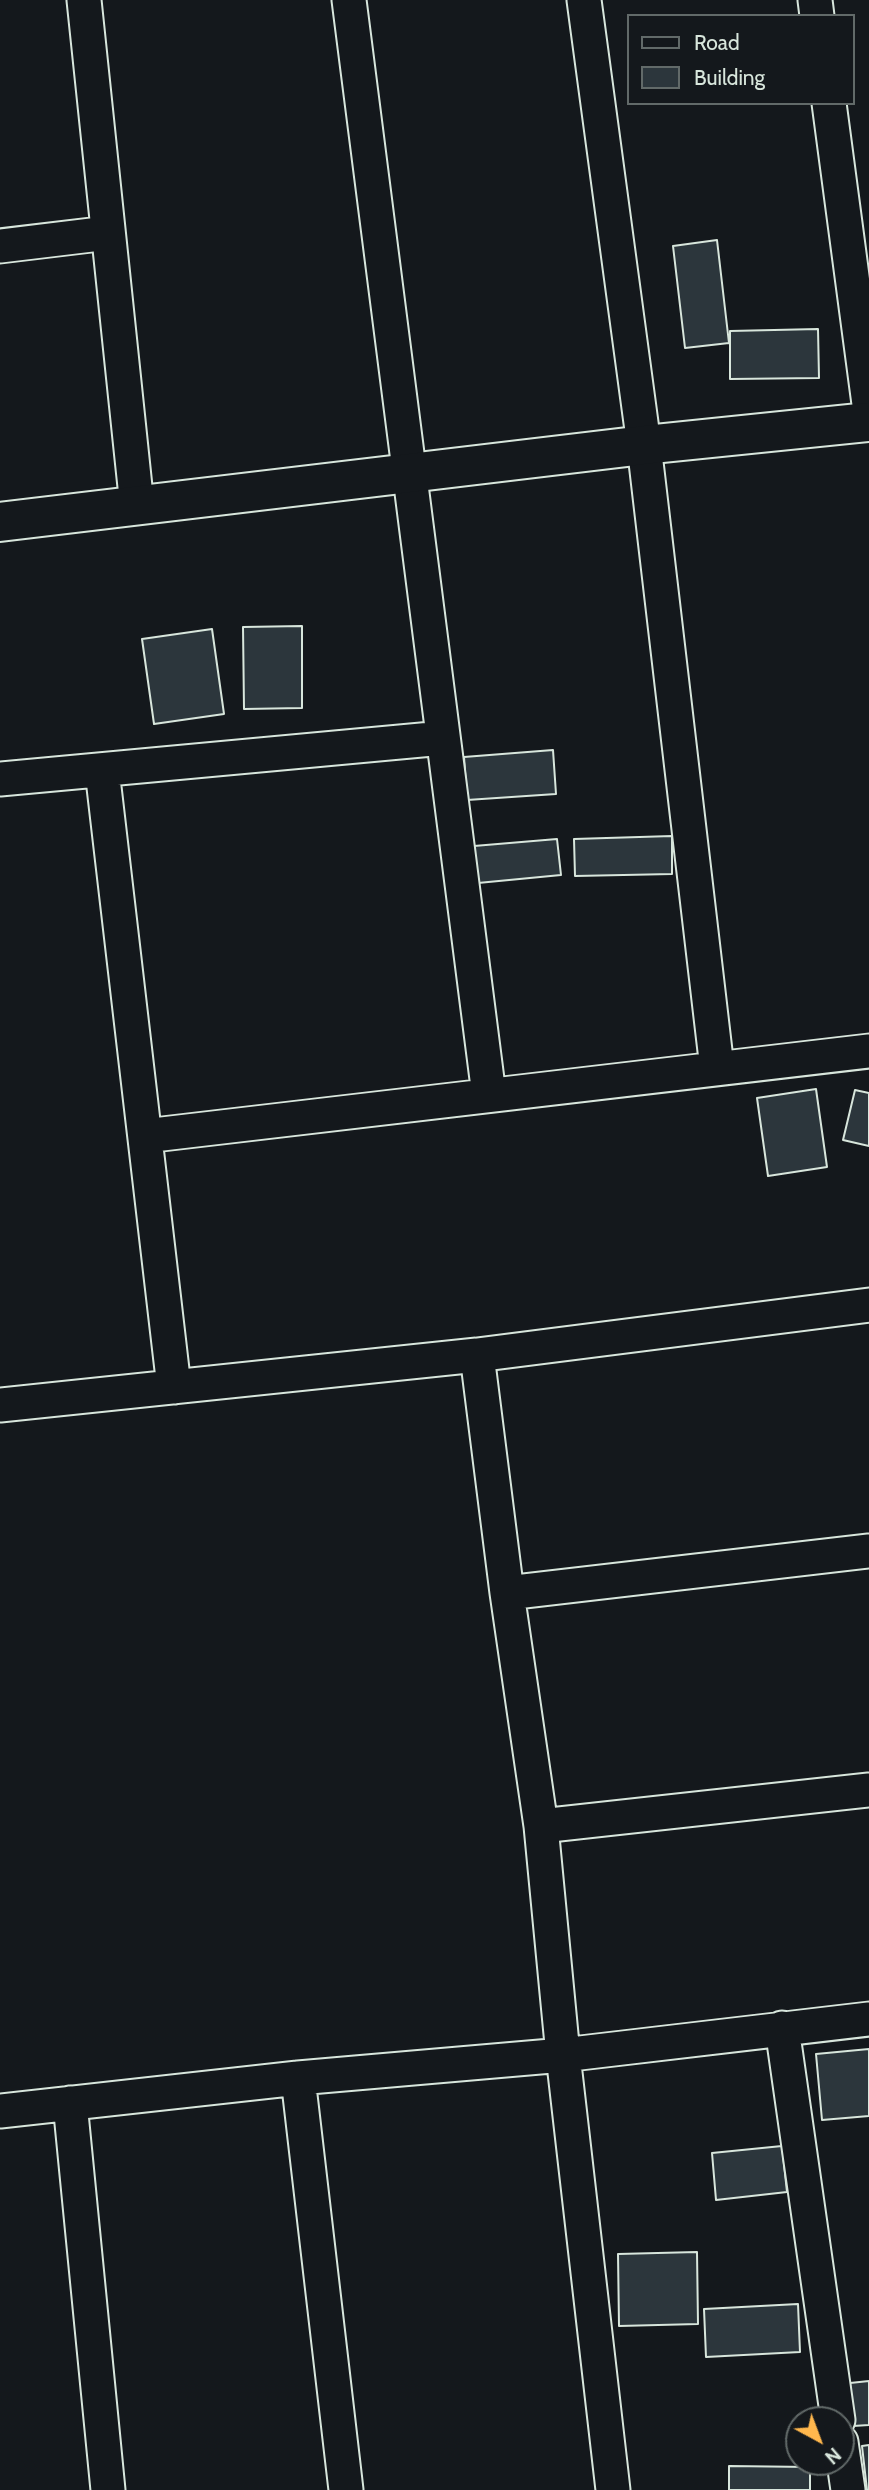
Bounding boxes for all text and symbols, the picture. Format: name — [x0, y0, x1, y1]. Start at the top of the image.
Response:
legend — [628, 14, 855, 105]
text: Road — [694, 30, 740, 55]
text: Building — [694, 65, 765, 90]
north arrow — [785, 2406, 855, 2476]
text: N — [820, 2443, 845, 2469]

